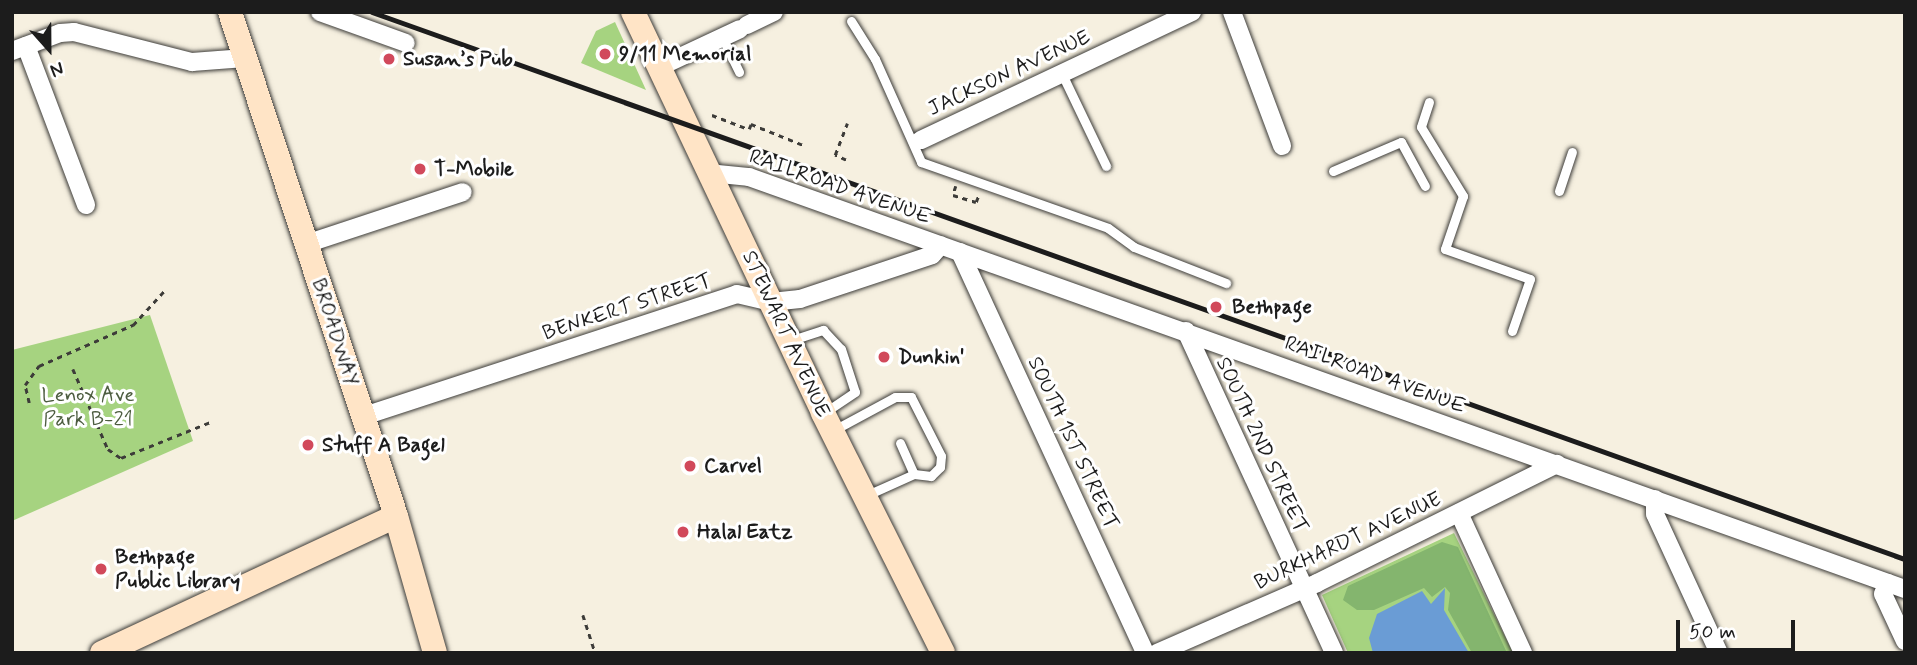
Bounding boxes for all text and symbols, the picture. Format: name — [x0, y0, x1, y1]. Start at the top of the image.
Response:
north arrow — [14, 14, 84, 84]
street label: JACKSON AVENUE — [923, 24, 1095, 122]
place label: 9/11 Memorial — [619, 41, 751, 67]
place label: Susan’s Pub — [403, 46, 514, 72]
marker: 9/11 Memorial — [597, 46, 613, 62]
marker: Susan’s Pub — [381, 51, 397, 67]
text: N — [46, 55, 67, 83]
street label: RAILROAD AVENUE — [745, 144, 935, 230]
place label: T-Mobile — [434, 156, 514, 182]
marker: T-Mobile — [412, 161, 428, 177]
street label: STEWART AVENUE — [736, 246, 836, 422]
street label: BENKERT STREET — [538, 267, 716, 347]
street label: BROADWAY — [306, 275, 364, 389]
place label: Bethpage — [1232, 294, 1312, 320]
marker: Bethpage — [1206, 297, 1226, 317]
street label: RAILROAD AVENUE — [1281, 330, 1469, 420]
place label: Dunkin' — [898, 344, 965, 370]
marker: Dunkin' — [876, 349, 892, 365]
street label: SOUTH 1ST STREET — [1021, 352, 1125, 534]
street label: SOUTH 2ND STREET — [1210, 352, 1314, 538]
park label: Lenox Ave Park B-21 — [42, 382, 134, 432]
place label: Stuff A Bagel — [322, 432, 445, 458]
marker: Stuff A Bagel — [300, 437, 316, 453]
place label: Carvel — [704, 453, 762, 479]
marker: Carvel — [682, 458, 698, 474]
street label: BURKHARDT AVENUE — [1250, 486, 1446, 596]
place label: Halal Eatz — [697, 519, 792, 545]
marker: Halal Eatz — [675, 524, 691, 540]
place label: Bethpage Public Library — [115, 544, 245, 594]
marker: Bethpage Public Library — [93, 561, 109, 577]
scale bar — [1679, 606, 1798, 650]
text: 50 m — [1689, 618, 1736, 646]

